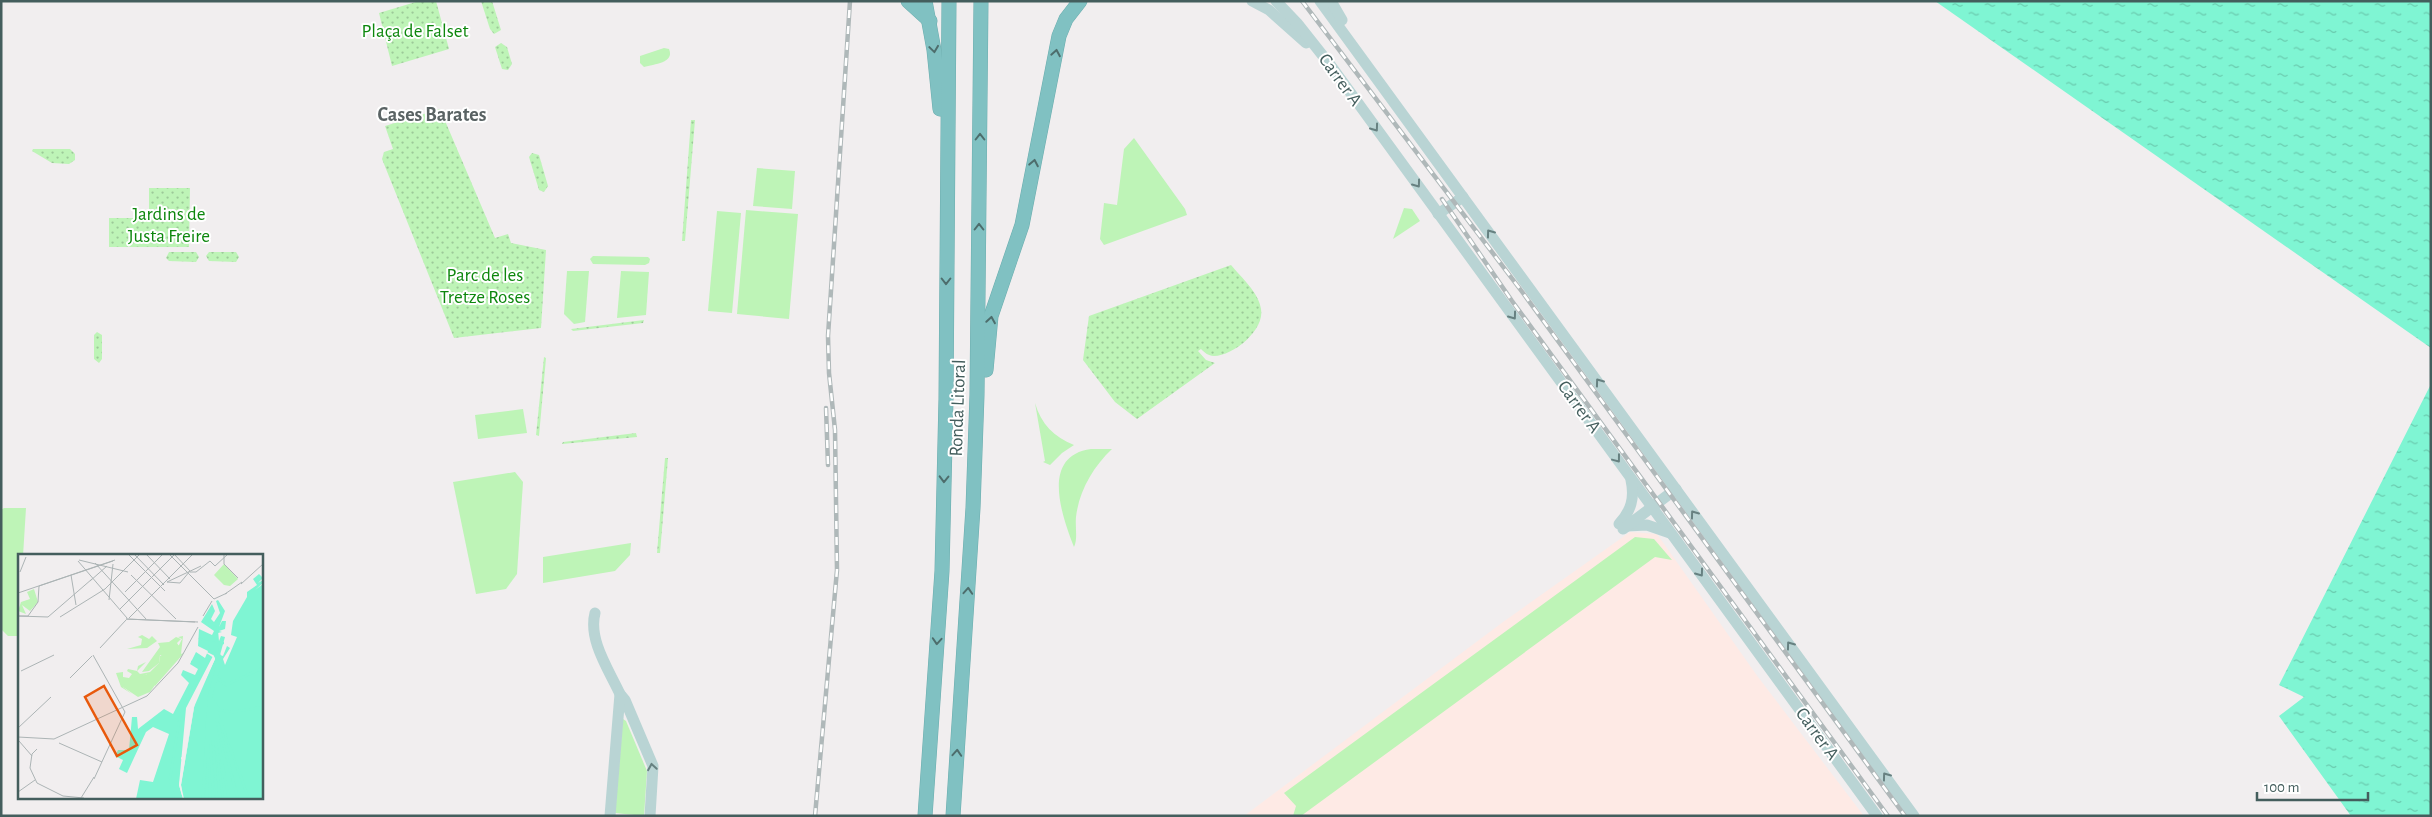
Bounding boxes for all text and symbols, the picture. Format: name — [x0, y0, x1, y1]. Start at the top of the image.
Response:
park label: Plaça de Falset — [361, 22, 469, 41]
one-way arrow — [928, 46, 939, 54]
one-way arrow — [1051, 48, 1061, 57]
street label: Carrer A — [1315, 50, 1365, 110]
district label: Cases Barates — [378, 105, 487, 125]
one-way arrow — [1369, 122, 1378, 132]
one-way arrow — [975, 132, 985, 140]
one-way arrow — [1028, 159, 1038, 168]
one-way arrow — [1411, 178, 1419, 187]
park label: Jardins de Justa Freire — [128, 205, 210, 246]
one-way arrow — [974, 223, 984, 231]
one-way arrow — [1487, 230, 1495, 239]
park label: Parc de les Tretze Roses — [440, 266, 530, 307]
one-way arrow — [941, 278, 951, 285]
one-way arrow — [1506, 310, 1516, 319]
one-way arrow — [986, 315, 996, 324]
street label: Ronda Litoral — [947, 359, 969, 457]
street label: Carrer A — [1554, 377, 1604, 437]
one-way arrow — [1595, 379, 1605, 388]
one-way arrow — [1612, 453, 1620, 462]
one-way arrow — [939, 475, 949, 483]
one-way arrow — [1692, 511, 1700, 520]
inset map — [18, 554, 262, 800]
one-way arrow — [1694, 567, 1703, 577]
one-way arrow — [962, 587, 973, 595]
one-way arrow — [932, 637, 943, 645]
one-way arrow — [1787, 641, 1796, 651]
street label: Carrer A — [1792, 704, 1842, 764]
one-way arrow — [952, 749, 963, 757]
one-way arrow — [647, 763, 658, 771]
scale bar — [2257, 770, 2368, 802]
one-way arrow — [1883, 772, 1892, 782]
text: 100 m — [2264, 780, 2299, 795]

